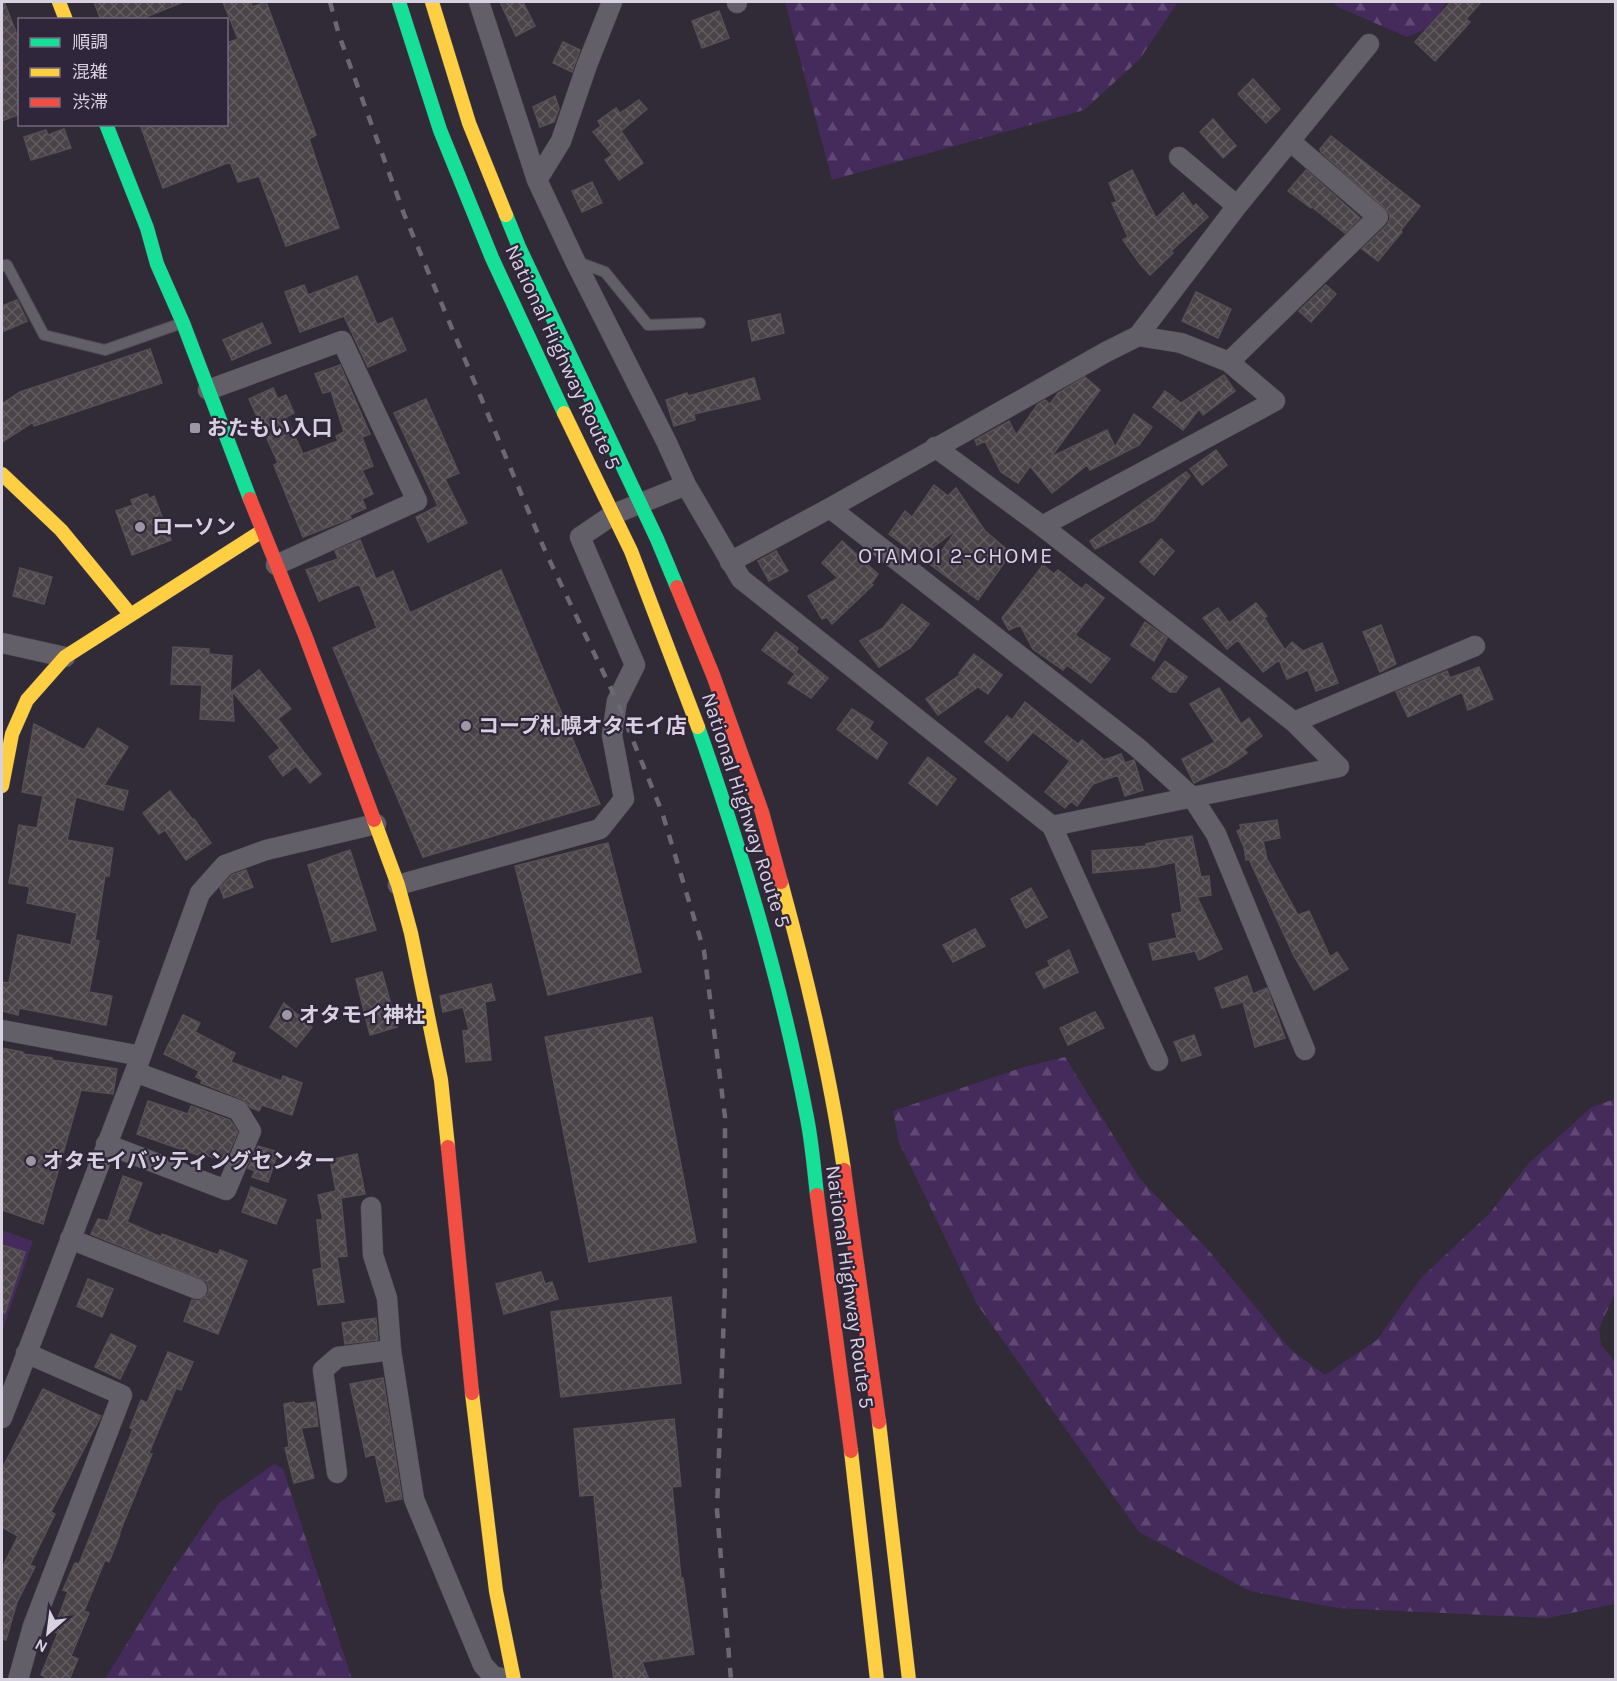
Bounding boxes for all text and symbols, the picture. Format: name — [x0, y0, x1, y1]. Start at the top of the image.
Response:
legend — [18, 18, 228, 126]
text: 順調 — [72, 31, 108, 53]
text: 混雑 — [72, 61, 108, 83]
text: 渋滞 — [72, 91, 108, 113]
street label: National Highway Route 5 — [500, 241, 626, 473]
place label: おたもい入口 — [207, 416, 333, 440]
marker: おたもい入口 — [188, 421, 202, 435]
place label: ローソン — [152, 515, 236, 539]
marker: ローソン — [133, 520, 147, 534]
district label: OTAMOI 2-CHOME — [858, 543, 1054, 569]
street label: National Highway Route 5 — [697, 689, 795, 931]
place label: コープ札幌オタモイ店 — [478, 714, 687, 738]
marker: コープ札幌オタモイ店 — [459, 719, 473, 733]
place label: オタモイ神社 — [299, 1003, 425, 1027]
marker: オタモイ神社 — [280, 1008, 294, 1022]
place label: オタモイバッティングセンター — [43, 1149, 335, 1173]
marker: オタモイバッティングセンター — [24, 1154, 38, 1168]
street label: National Highway Route 5 — [821, 1164, 879, 1410]
north arrow — [18, 1603, 78, 1663]
text: N — [32, 1635, 51, 1657]

